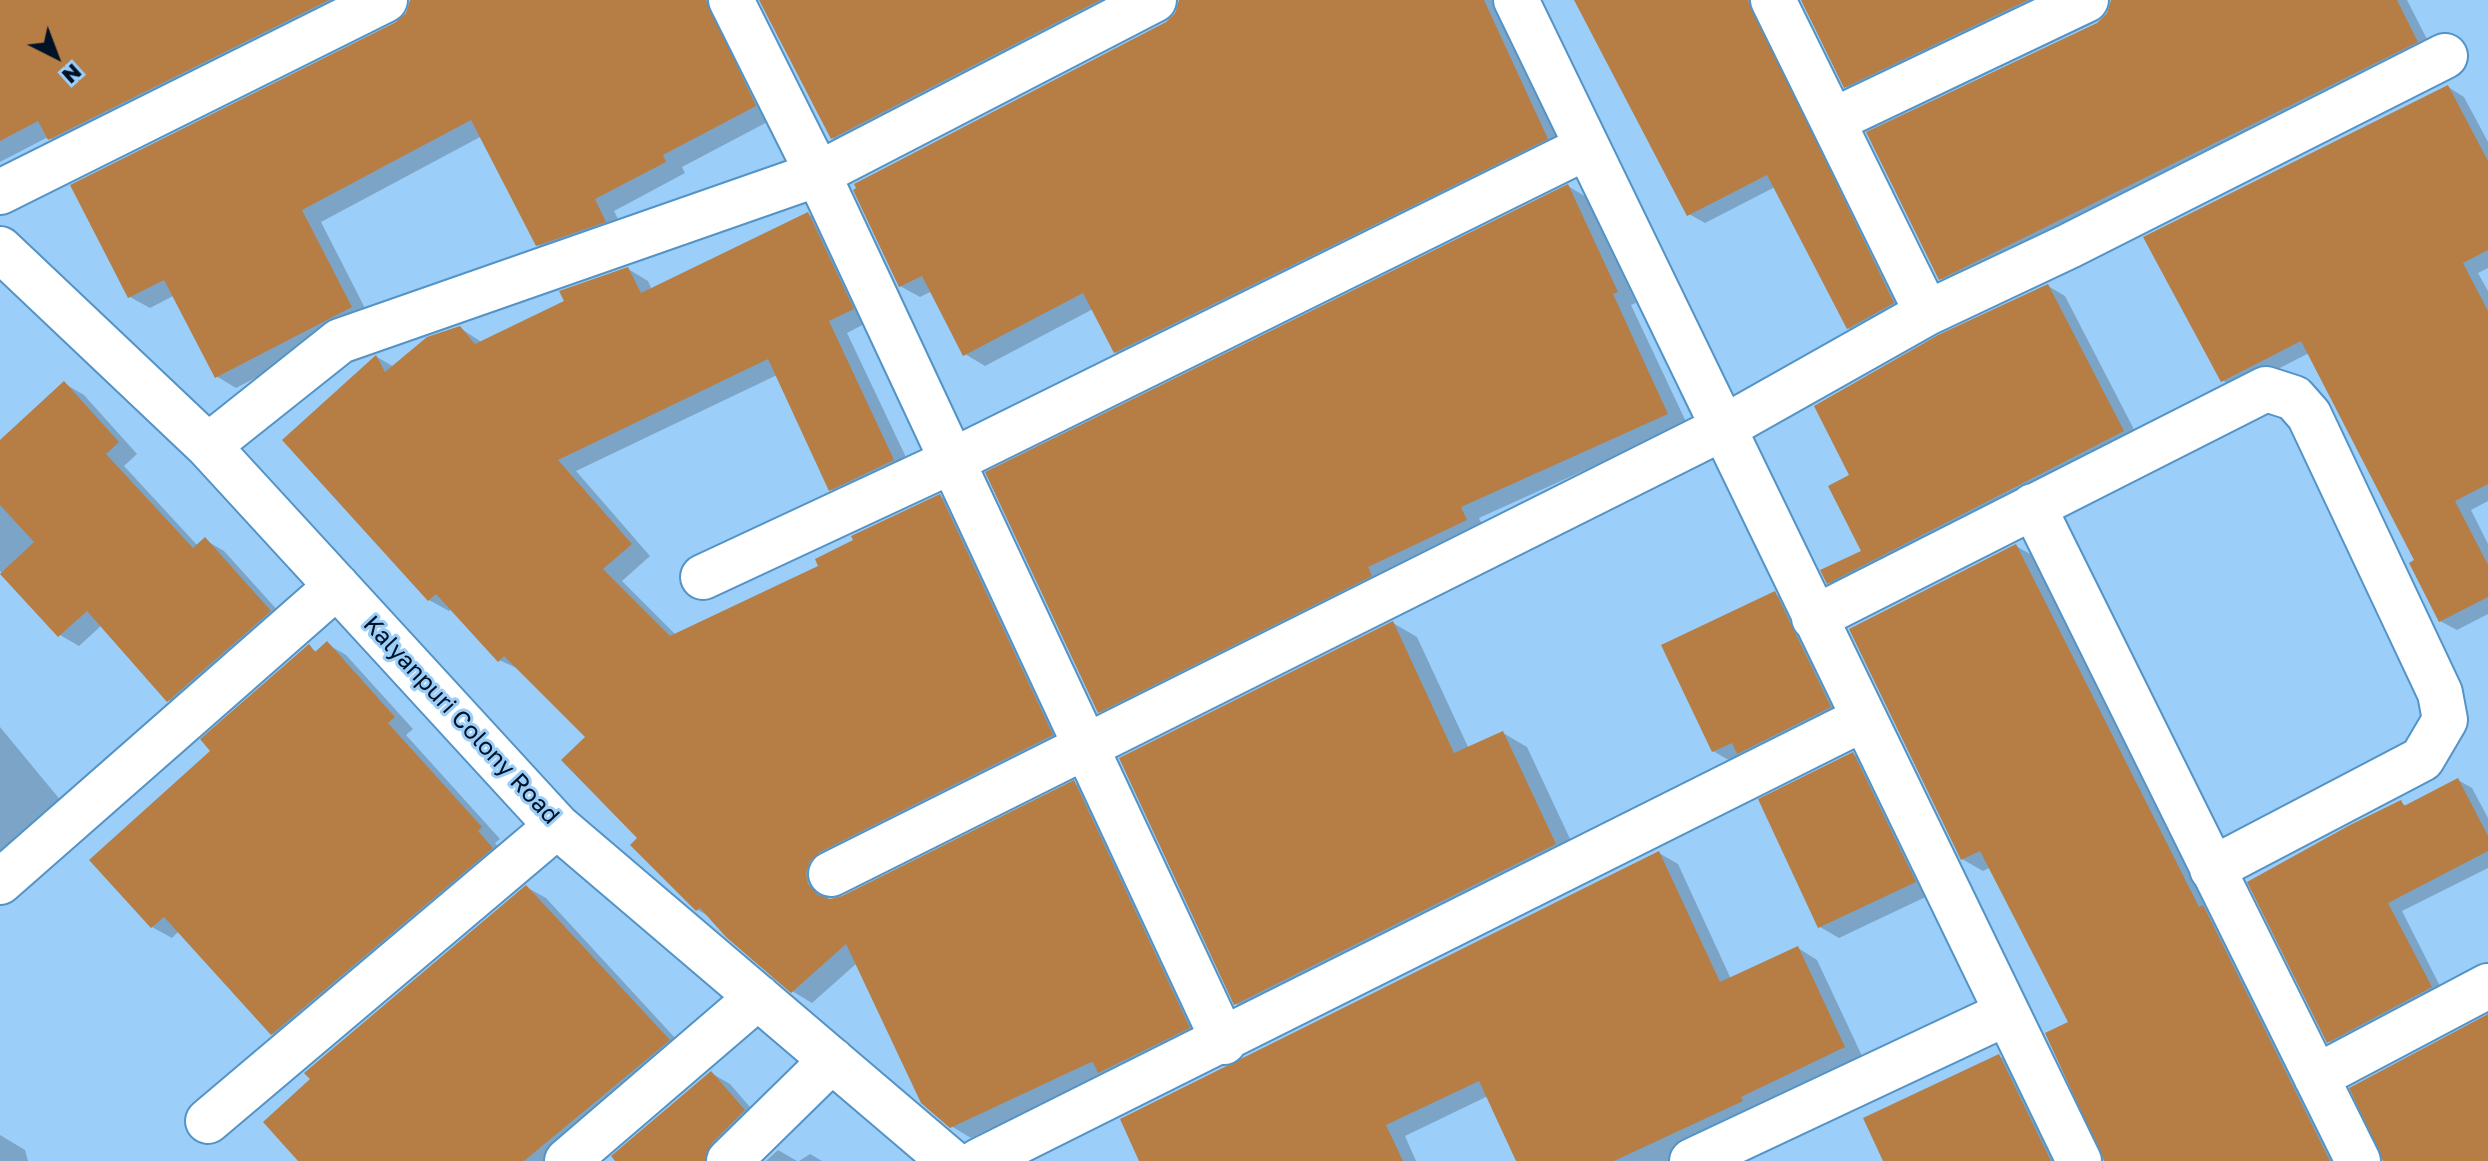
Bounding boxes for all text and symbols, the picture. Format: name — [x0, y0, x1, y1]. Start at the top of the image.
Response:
north arrow — [16, 16, 96, 96]
text: N — [57, 59, 88, 90]
street label: Kalyanpuri Colony Road — [357, 610, 565, 830]

